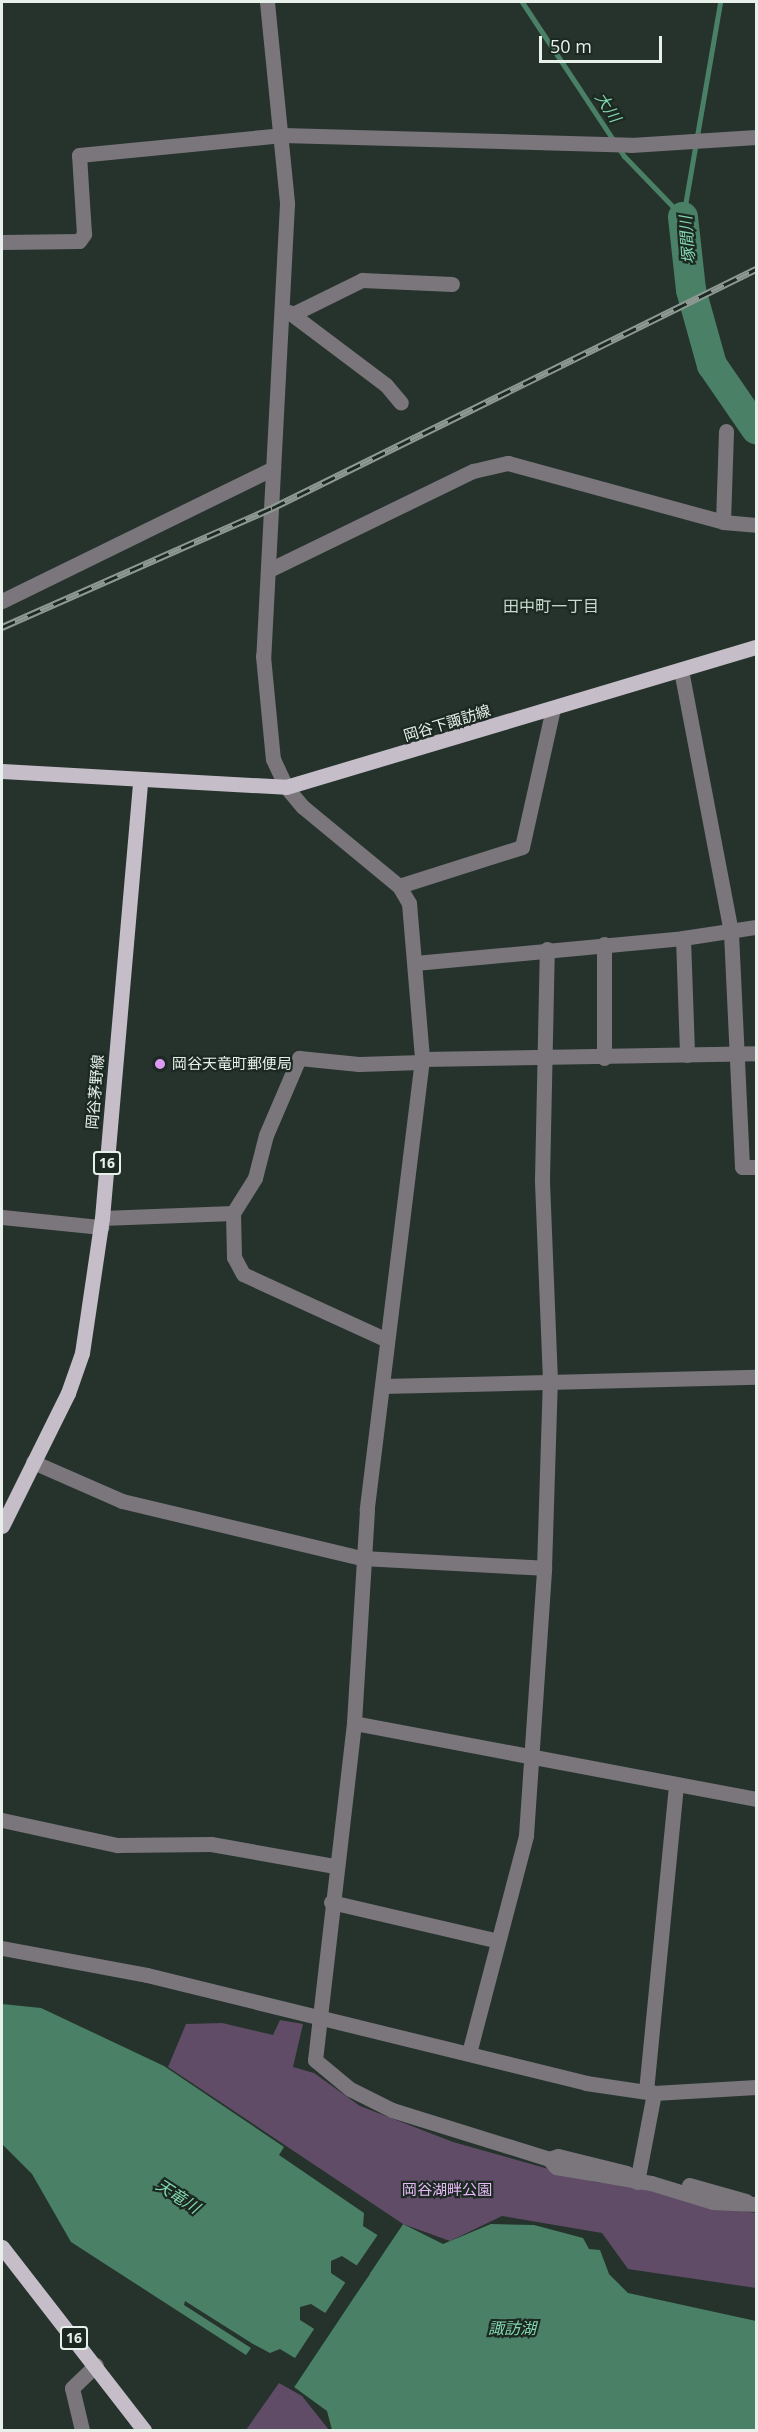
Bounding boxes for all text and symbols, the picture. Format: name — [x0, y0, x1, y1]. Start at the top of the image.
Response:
scale bar — [542, 24, 665, 62]
text: 50 m — [550, 34, 592, 58]
water label: 大川 — [591, 88, 625, 126]
water label: 塚間川 — [676, 215, 698, 265]
district label: 田中町一丁目 — [503, 596, 599, 616]
street label: 岡谷下諏訪線 — [401, 701, 493, 745]
street label: 岡谷茅野線 — [83, 1054, 107, 1130]
place label: 岡谷天竜町郵便局 — [172, 1055, 292, 1073]
marker: 岡谷天竜町郵便局 — [153, 1057, 167, 1071]
road number: 16 — [92, 1152, 122, 1174]
water label: 天竜川 — [153, 2175, 203, 2217]
park label: 岡谷湖畔公園 — [402, 2181, 492, 2199]
water label: 諏訪湖 — [488, 2318, 536, 2338]
road number: 16 — [59, 2327, 89, 2349]

